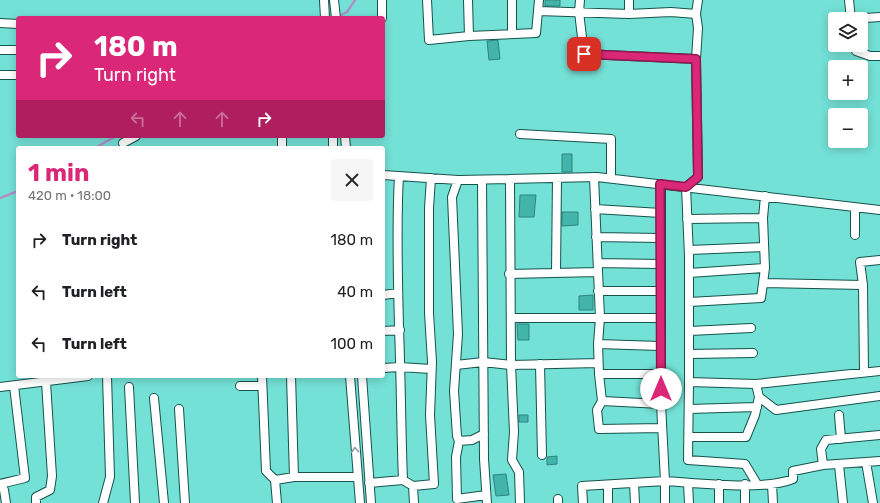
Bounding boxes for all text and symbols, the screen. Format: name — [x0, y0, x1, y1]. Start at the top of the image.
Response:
map controls — [828, 12, 868, 148]
button: layers — [828, 12, 868, 52]
text: 180 m — [94, 30, 178, 63]
icon: right — [28, 32, 80, 84]
pin — [567, 37, 601, 71]
icon: arrive — [573, 43, 595, 65]
button: + — [828, 60, 868, 100]
text: Turn right — [94, 64, 176, 86]
icon: left — [127, 108, 149, 130]
icon: ahead — [169, 108, 191, 130]
icon: ahead — [211, 108, 233, 130]
icon: right — [253, 108, 275, 130]
button: − — [828, 108, 868, 148]
text: 1 min — [28, 159, 89, 187]
button: close — [331, 159, 373, 201]
text: 420 m · 18:00 — [28, 188, 111, 203]
icon: right — [28, 229, 50, 251]
text: Turn right — [62, 231, 137, 249]
text: 180 m — [331, 231, 373, 249]
icon: left — [28, 281, 50, 303]
text: Turn left — [62, 283, 127, 301]
text: 40 m — [337, 283, 373, 301]
icon: left — [28, 333, 50, 355]
text: Turn left — [62, 335, 127, 353]
text: 100 m — [331, 335, 373, 353]
position arrow — [640, 368, 682, 410]
one-way arrow — [351, 447, 360, 453]

